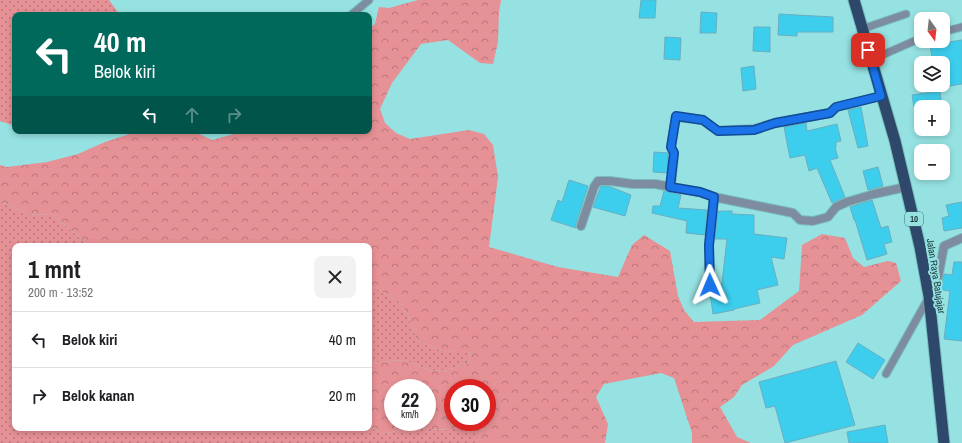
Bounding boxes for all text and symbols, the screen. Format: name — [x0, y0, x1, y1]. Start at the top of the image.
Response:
north arrow — [914, 12, 950, 48]
map controls — [914, 12, 950, 180]
text: 40 m — [94, 23, 146, 61]
icon: left — [28, 28, 80, 80]
pin — [851, 33, 885, 67]
icon: arrive — [857, 39, 879, 61]
button: layers — [914, 56, 950, 92]
text: Belok kiri — [94, 59, 156, 84]
button: + — [914, 100, 950, 136]
icon: left — [139, 104, 161, 126]
icon: ahead — [181, 104, 203, 126]
icon: right — [223, 104, 245, 126]
button: − — [914, 144, 950, 180]
road number: 10 — [905, 212, 923, 226]
street label: Jalan Raya Batujajar — [924, 238, 948, 315]
text: 1 mnt — [28, 253, 81, 285]
button: close — [314, 256, 356, 298]
position arrow — [689, 264, 731, 306]
text: 200 m · 13:52 — [28, 284, 93, 301]
icon: left — [28, 329, 50, 351]
text: Belok kiri — [62, 329, 117, 350]
text: 40 m — [329, 329, 356, 350]
speed limit sign: 30 — [444, 379, 496, 431]
icon: right — [28, 385, 50, 407]
text: Belok kanan — [62, 385, 134, 406]
text: 20 m — [329, 385, 356, 406]
text: 22 — [401, 386, 419, 413]
text: km/h — [401, 408, 419, 421]

